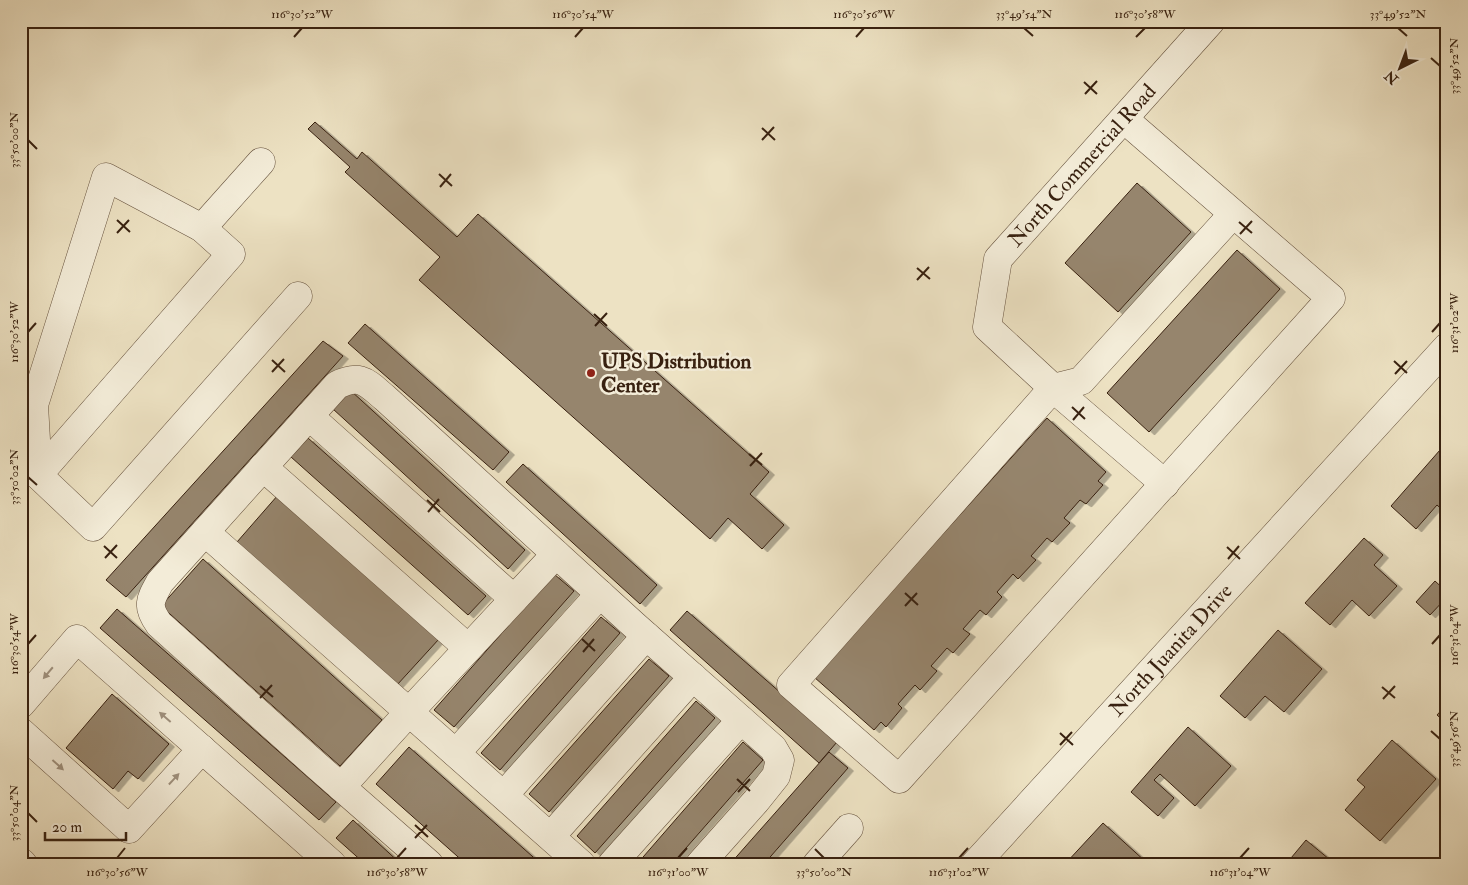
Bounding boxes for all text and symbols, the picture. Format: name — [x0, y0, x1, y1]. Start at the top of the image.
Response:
text: 116°30'52"W — [271, 7, 333, 22]
text: 116°30'54"W — [552, 7, 615, 22]
text: 116°30'56"W — [833, 7, 895, 22]
text: 33°49'54"N — [996, 7, 1053, 22]
text: 116°30'58"W — [1115, 7, 1176, 22]
text: 33°49'52"N — [1370, 7, 1426, 22]
text: 33°49'52"N — [1447, 38, 1462, 94]
north arrow — [1376, 42, 1426, 92]
text: N — [1381, 66, 1403, 88]
street label: North Commercial Road — [1002, 78, 1163, 253]
text: 33°50'00"N — [7, 112, 22, 168]
text: 116°31'02"W — [1447, 292, 1462, 353]
text: 116°30'52"W — [7, 301, 22, 363]
place label: UPS Distribution Center — [601, 348, 751, 399]
marker: UPS Distribution Center — [585, 367, 597, 379]
text: 33°50'02"N — [7, 449, 22, 505]
street label: North Juanita Drive — [1103, 578, 1238, 722]
text: 116°31'04"W — [1447, 604, 1462, 665]
text: 116°30'54"W — [7, 612, 22, 675]
one-way arrow — [42, 666, 54, 678]
one-way arrow — [160, 711, 172, 723]
text: 33°49'56"N — [1447, 711, 1462, 767]
one-way arrow — [51, 759, 63, 771]
one-way arrow — [168, 774, 180, 786]
text: 33°50'04"N — [7, 785, 22, 841]
scale bar — [45, 810, 126, 842]
text: 20 m — [52, 818, 82, 837]
text: 116°30'56"W — [86, 865, 148, 880]
text: 116°30'58"W — [367, 865, 428, 880]
text: 116°31'00"W — [648, 865, 709, 880]
text: 33°50'00"N — [796, 865, 852, 880]
text: 116°31'02"W — [929, 865, 990, 880]
text: 116°31'04"W — [1210, 865, 1271, 880]

